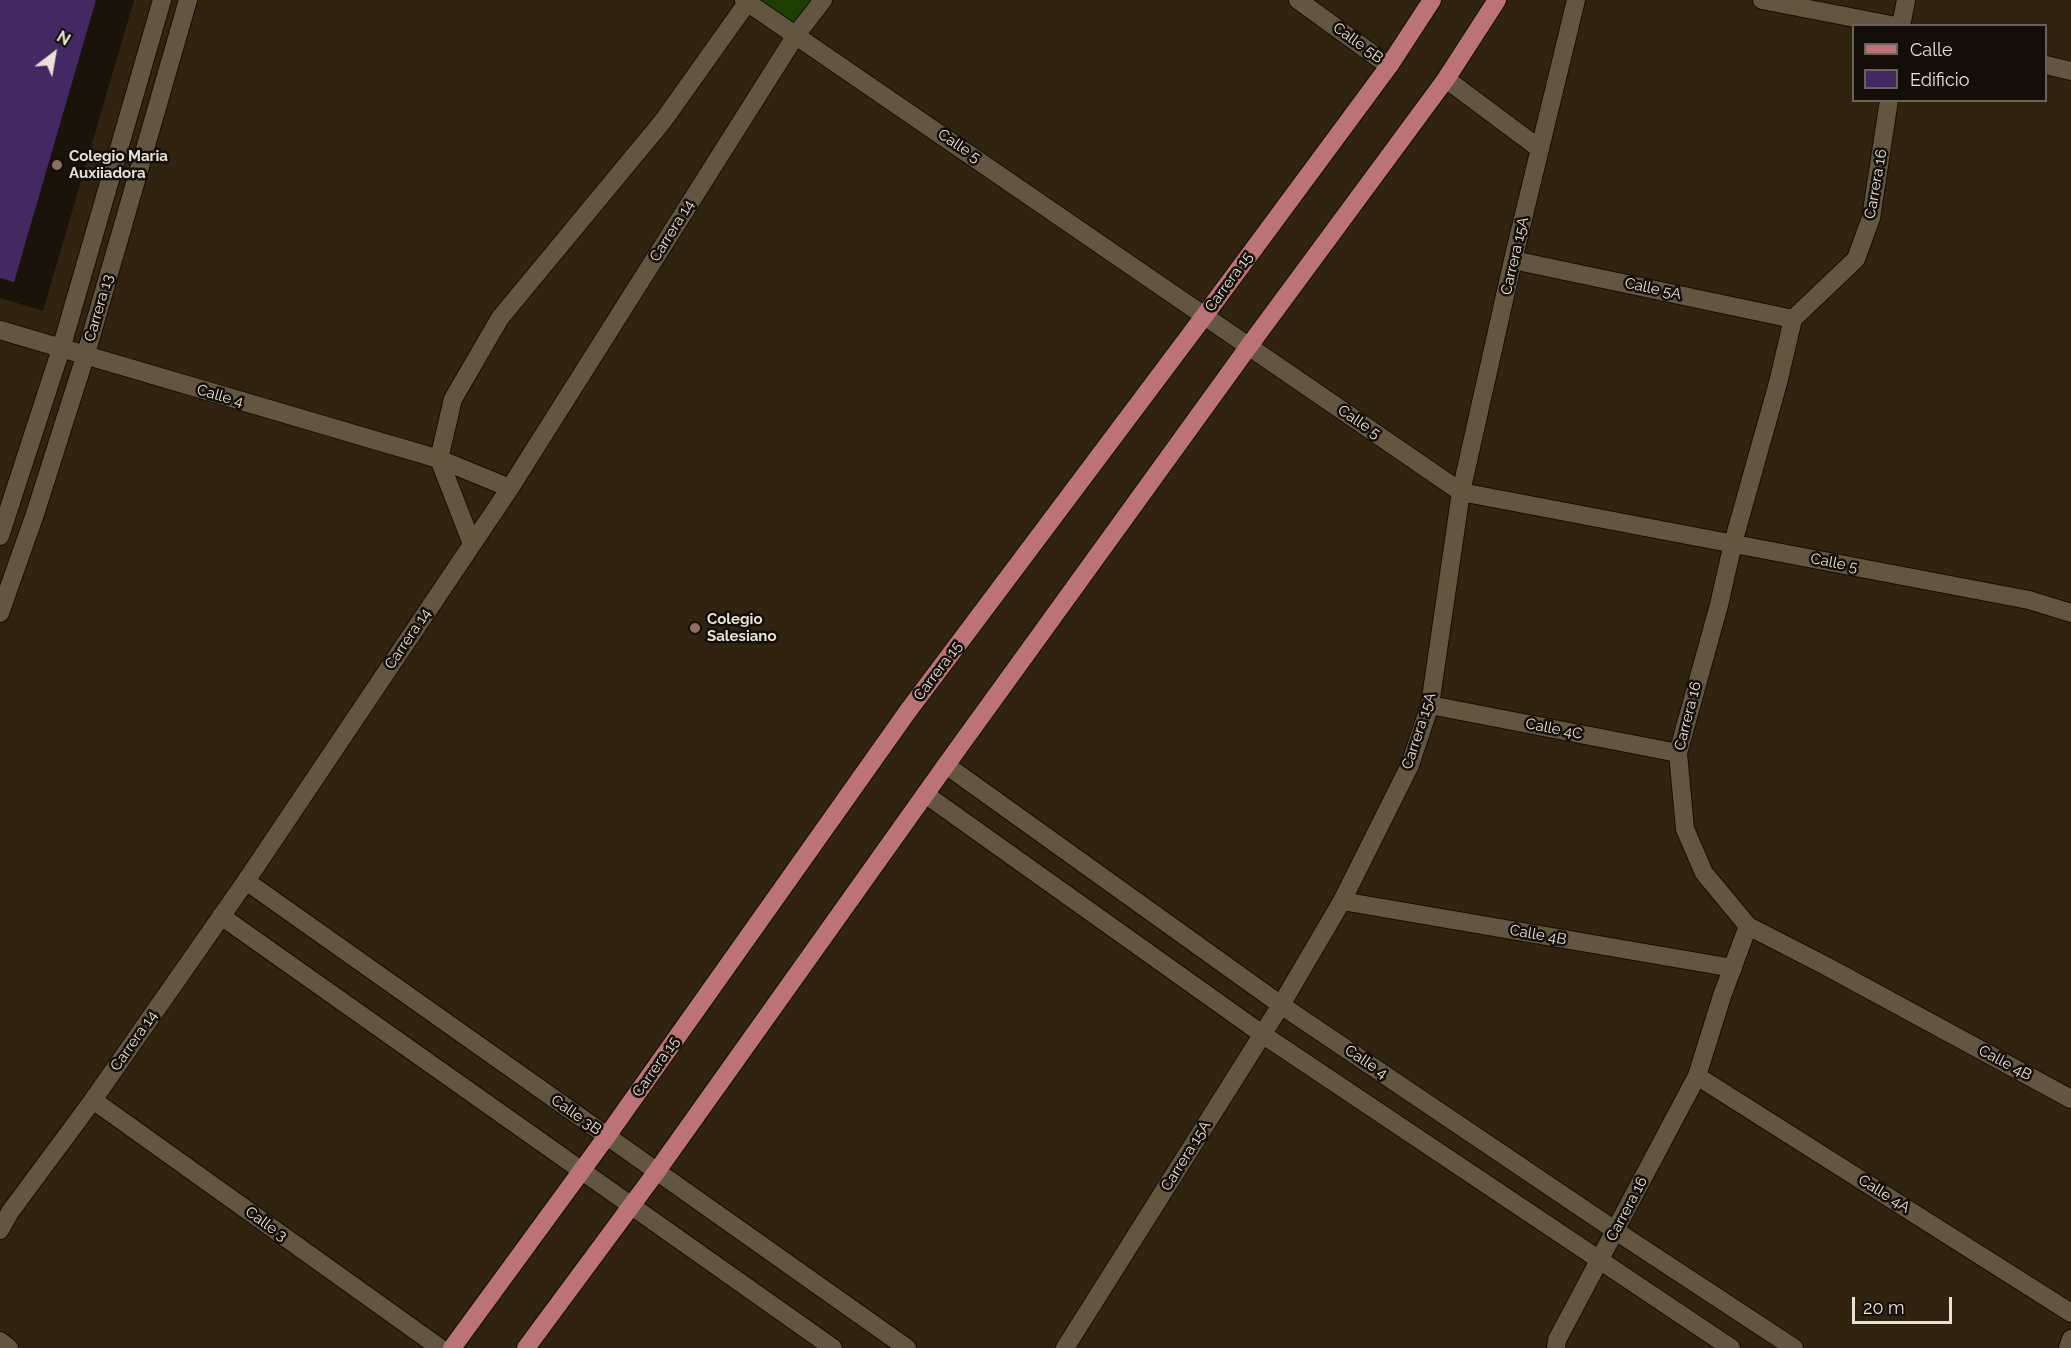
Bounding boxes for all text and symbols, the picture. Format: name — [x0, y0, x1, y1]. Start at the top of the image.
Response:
street label: Calle 5B — [1329, 19, 1387, 67]
north arrow — [24, 24, 84, 84]
legend — [1852, 24, 2047, 102]
text: N — [53, 27, 74, 49]
text: Calle — [1910, 39, 1953, 60]
text: Edificio — [1910, 69, 1969, 90]
street label: Calle 5 — [934, 125, 984, 167]
place label: Colegio Maria Auxiiadora — [69, 147, 168, 182]
street label: Carrera 16 — [1861, 148, 1891, 220]
marker: Colegio Maria Auxiiadora — [50, 158, 64, 172]
street label: Carrera 14 — [646, 197, 698, 265]
street label: Carrera 15A — [1497, 215, 1533, 297]
street label: Carrera 15 — [1201, 249, 1257, 315]
street label: Carrera 13 — [81, 272, 117, 344]
street label: Calle 5A — [1623, 274, 1683, 304]
street label: Calle 4 — [195, 381, 245, 411]
street label: Calle 5 — [1334, 401, 1384, 443]
street label: Calle 5 — [1809, 550, 1859, 576]
street label: Carrera 14 — [381, 605, 435, 673]
place label: Colegio Salesiano — [707, 610, 777, 645]
marker: Colegio Salesiano — [688, 621, 702, 635]
street label: Carrera 15 — [910, 638, 966, 704]
street label: Carrera 16 — [1671, 680, 1705, 752]
street label: Carrera 15A — [1398, 690, 1440, 772]
street label: Calle 4C — [1524, 715, 1584, 743]
street label: Calle 4B — [1508, 921, 1568, 949]
street label: Carrera 14 — [107, 1007, 161, 1075]
street label: Carrera 15 — [629, 1033, 683, 1101]
street label: Calle 4 — [1341, 1041, 1391, 1083]
street label: Calle 4B — [1975, 1042, 2035, 1084]
street label: Calle 3B — [547, 1091, 605, 1139]
street label: Carrera 15A — [1157, 1118, 1215, 1194]
street label: Calle 4A — [1855, 1171, 1913, 1217]
street label: Carrera 16 — [1603, 1174, 1651, 1244]
street label: Calle 3 — [242, 1203, 290, 1245]
scale bar — [1855, 1285, 1956, 1323]
text: 20 m — [1863, 1297, 1905, 1318]

